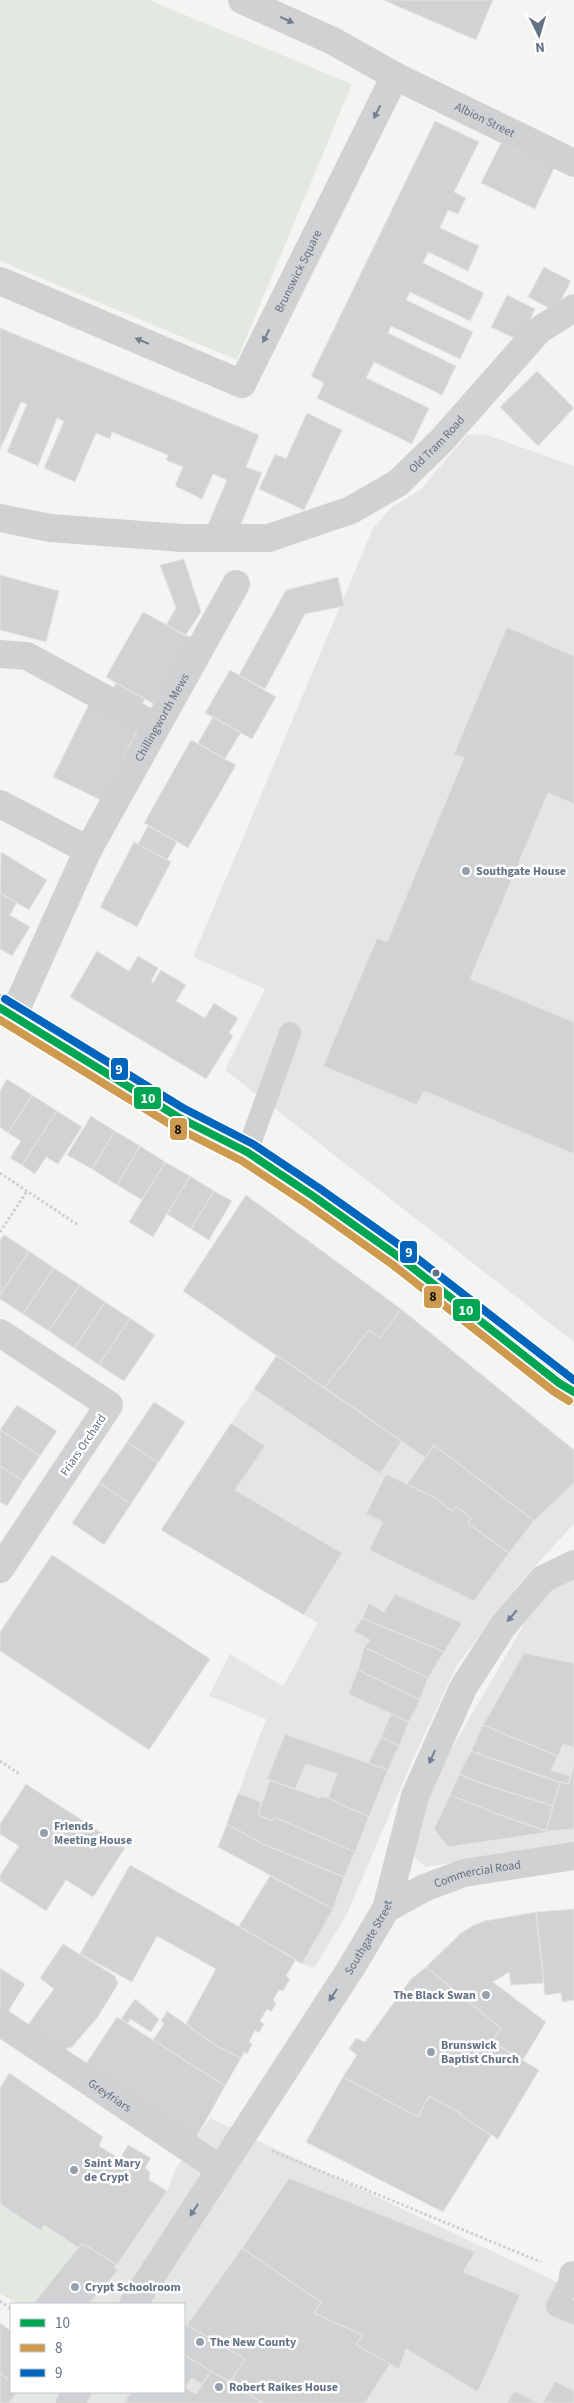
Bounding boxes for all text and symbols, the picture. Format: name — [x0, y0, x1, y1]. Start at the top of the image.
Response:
north arrow — [514, 10, 564, 60]
one-way arrow — [280, 16, 294, 24]
text: N — [535, 37, 546, 57]
street label: Albion Street — [452, 98, 518, 142]
one-way arrow — [373, 105, 381, 119]
street label: Brunswick Square — [271, 227, 326, 316]
one-way arrow — [262, 329, 270, 343]
one-way arrow — [134, 337, 149, 345]
street label: Old Tram Road — [405, 412, 469, 477]
street label: Chillingworth Mews — [131, 670, 194, 765]
place label: Southgate House — [476, 863, 566, 880]
marker: Southgate House — [460, 865, 472, 877]
line badge: 9 — [110, 1057, 129, 1081]
text: 9 — [115, 1060, 123, 1080]
line badge: 10 — [133, 1086, 162, 1110]
text: 10 — [141, 1089, 155, 1109]
line badge: 8 — [169, 1117, 188, 1141]
text: 8 — [174, 1120, 182, 1140]
line badge: 9 — [399, 1240, 418, 1264]
text: 9 — [405, 1243, 413, 1263]
unlabelled marker — [431, 1268, 441, 1278]
line badge: 8 — [423, 1285, 443, 1309]
text: 8 — [429, 1287, 437, 1307]
line badge: 10 — [452, 1298, 481, 1322]
text: 10 — [459, 1301, 473, 1321]
street label: Friars Orchard — [56, 1411, 110, 1480]
one-way arrow — [506, 1610, 517, 1623]
one-way arrow — [427, 1750, 435, 1764]
place label: Friends Meeting House — [54, 1818, 132, 1849]
marker: Friends Meeting House — [38, 1827, 50, 1839]
street label: Commercial Road — [432, 1856, 522, 1893]
street label: Southgate Street — [341, 1898, 397, 1978]
place label: The Black Swan — [393, 1987, 476, 2004]
one-way arrow — [328, 1989, 338, 2002]
marker: The Black Swan — [480, 1989, 492, 2001]
place label: Brunswick Baptist Church — [441, 2037, 519, 2068]
marker: Brunswick Baptist Church — [425, 2046, 437, 2058]
street label: Greyfriars — [84, 2075, 135, 2116]
place label: Saint Mary de Crypt — [84, 2155, 141, 2186]
marker: Saint Mary de Crypt — [68, 2164, 80, 2176]
one-way arrow — [189, 2203, 198, 2217]
place label: Crypt Schoolroom — [85, 2279, 181, 2296]
marker: Crypt Schoolroom — [69, 2281, 81, 2293]
legend — [10, 2303, 185, 2393]
text: 10 — [55, 2313, 70, 2334]
place label: The New County — [210, 2334, 297, 2351]
marker: The New County — [194, 2336, 206, 2348]
text: 8 — [55, 2338, 62, 2359]
text: 9 — [55, 2363, 62, 2384]
place label: Robert Raikes House — [229, 2379, 338, 2396]
marker: Robert Raikes House — [213, 2381, 225, 2393]

